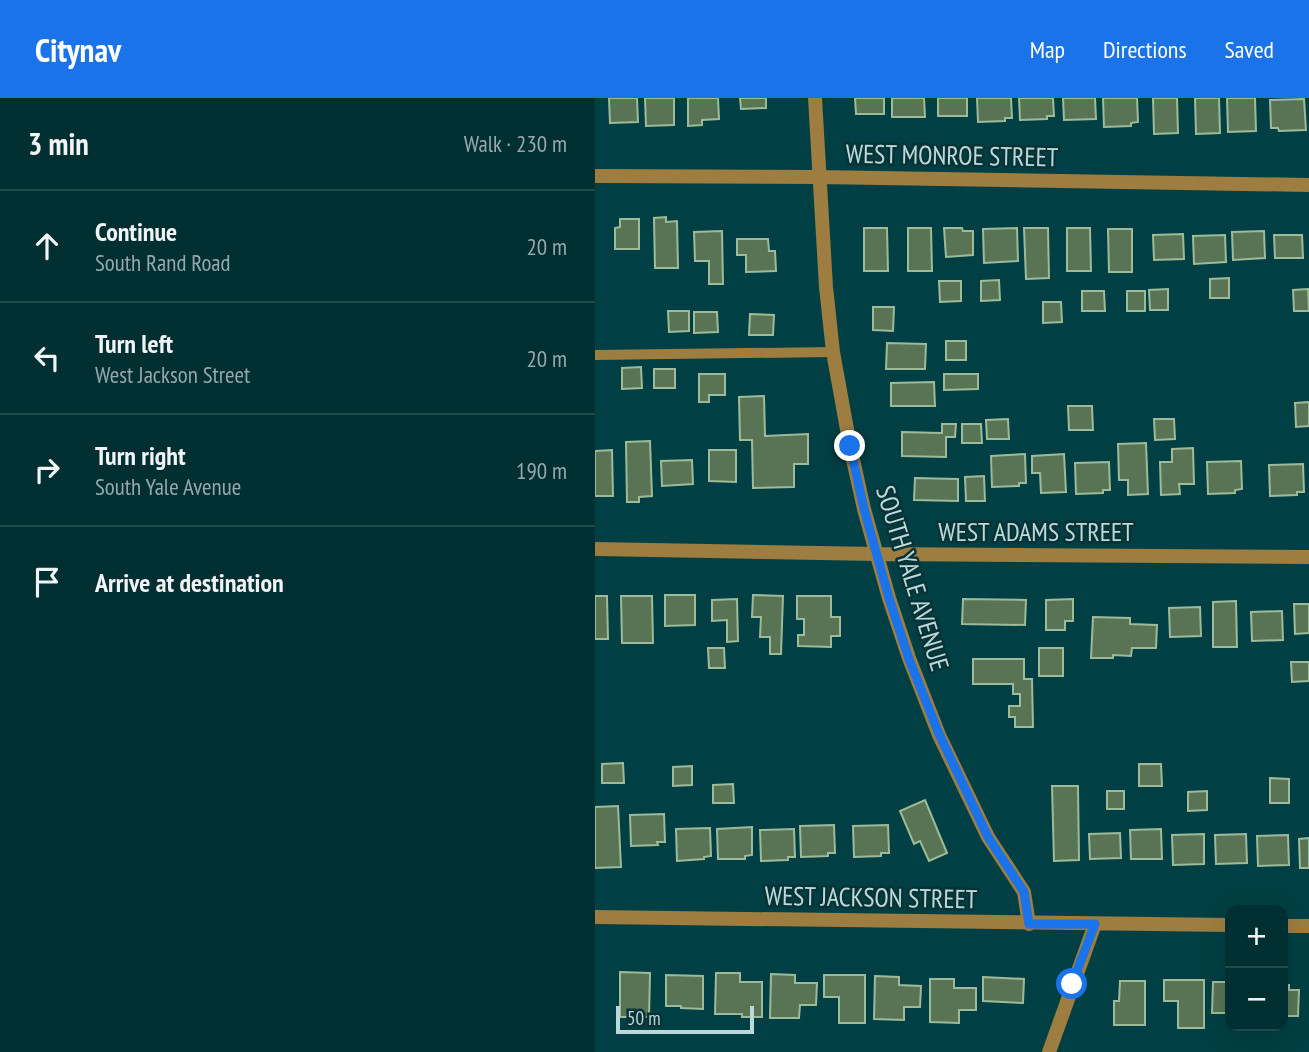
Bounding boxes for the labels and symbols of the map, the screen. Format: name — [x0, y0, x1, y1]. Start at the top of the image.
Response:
street label: WEST MONROE STREET — [845, 137, 1059, 173]
route end — [834, 430, 865, 461]
street label: SOUTH YALE AVENUE — [869, 481, 957, 675]
street label: WEST ADAMS STREET — [938, 515, 1134, 548]
street label: WEST JACKSON STREET — [764, 879, 978, 915]
route start — [1056, 968, 1087, 999]
scale bar — [616, 1003, 754, 1035]

